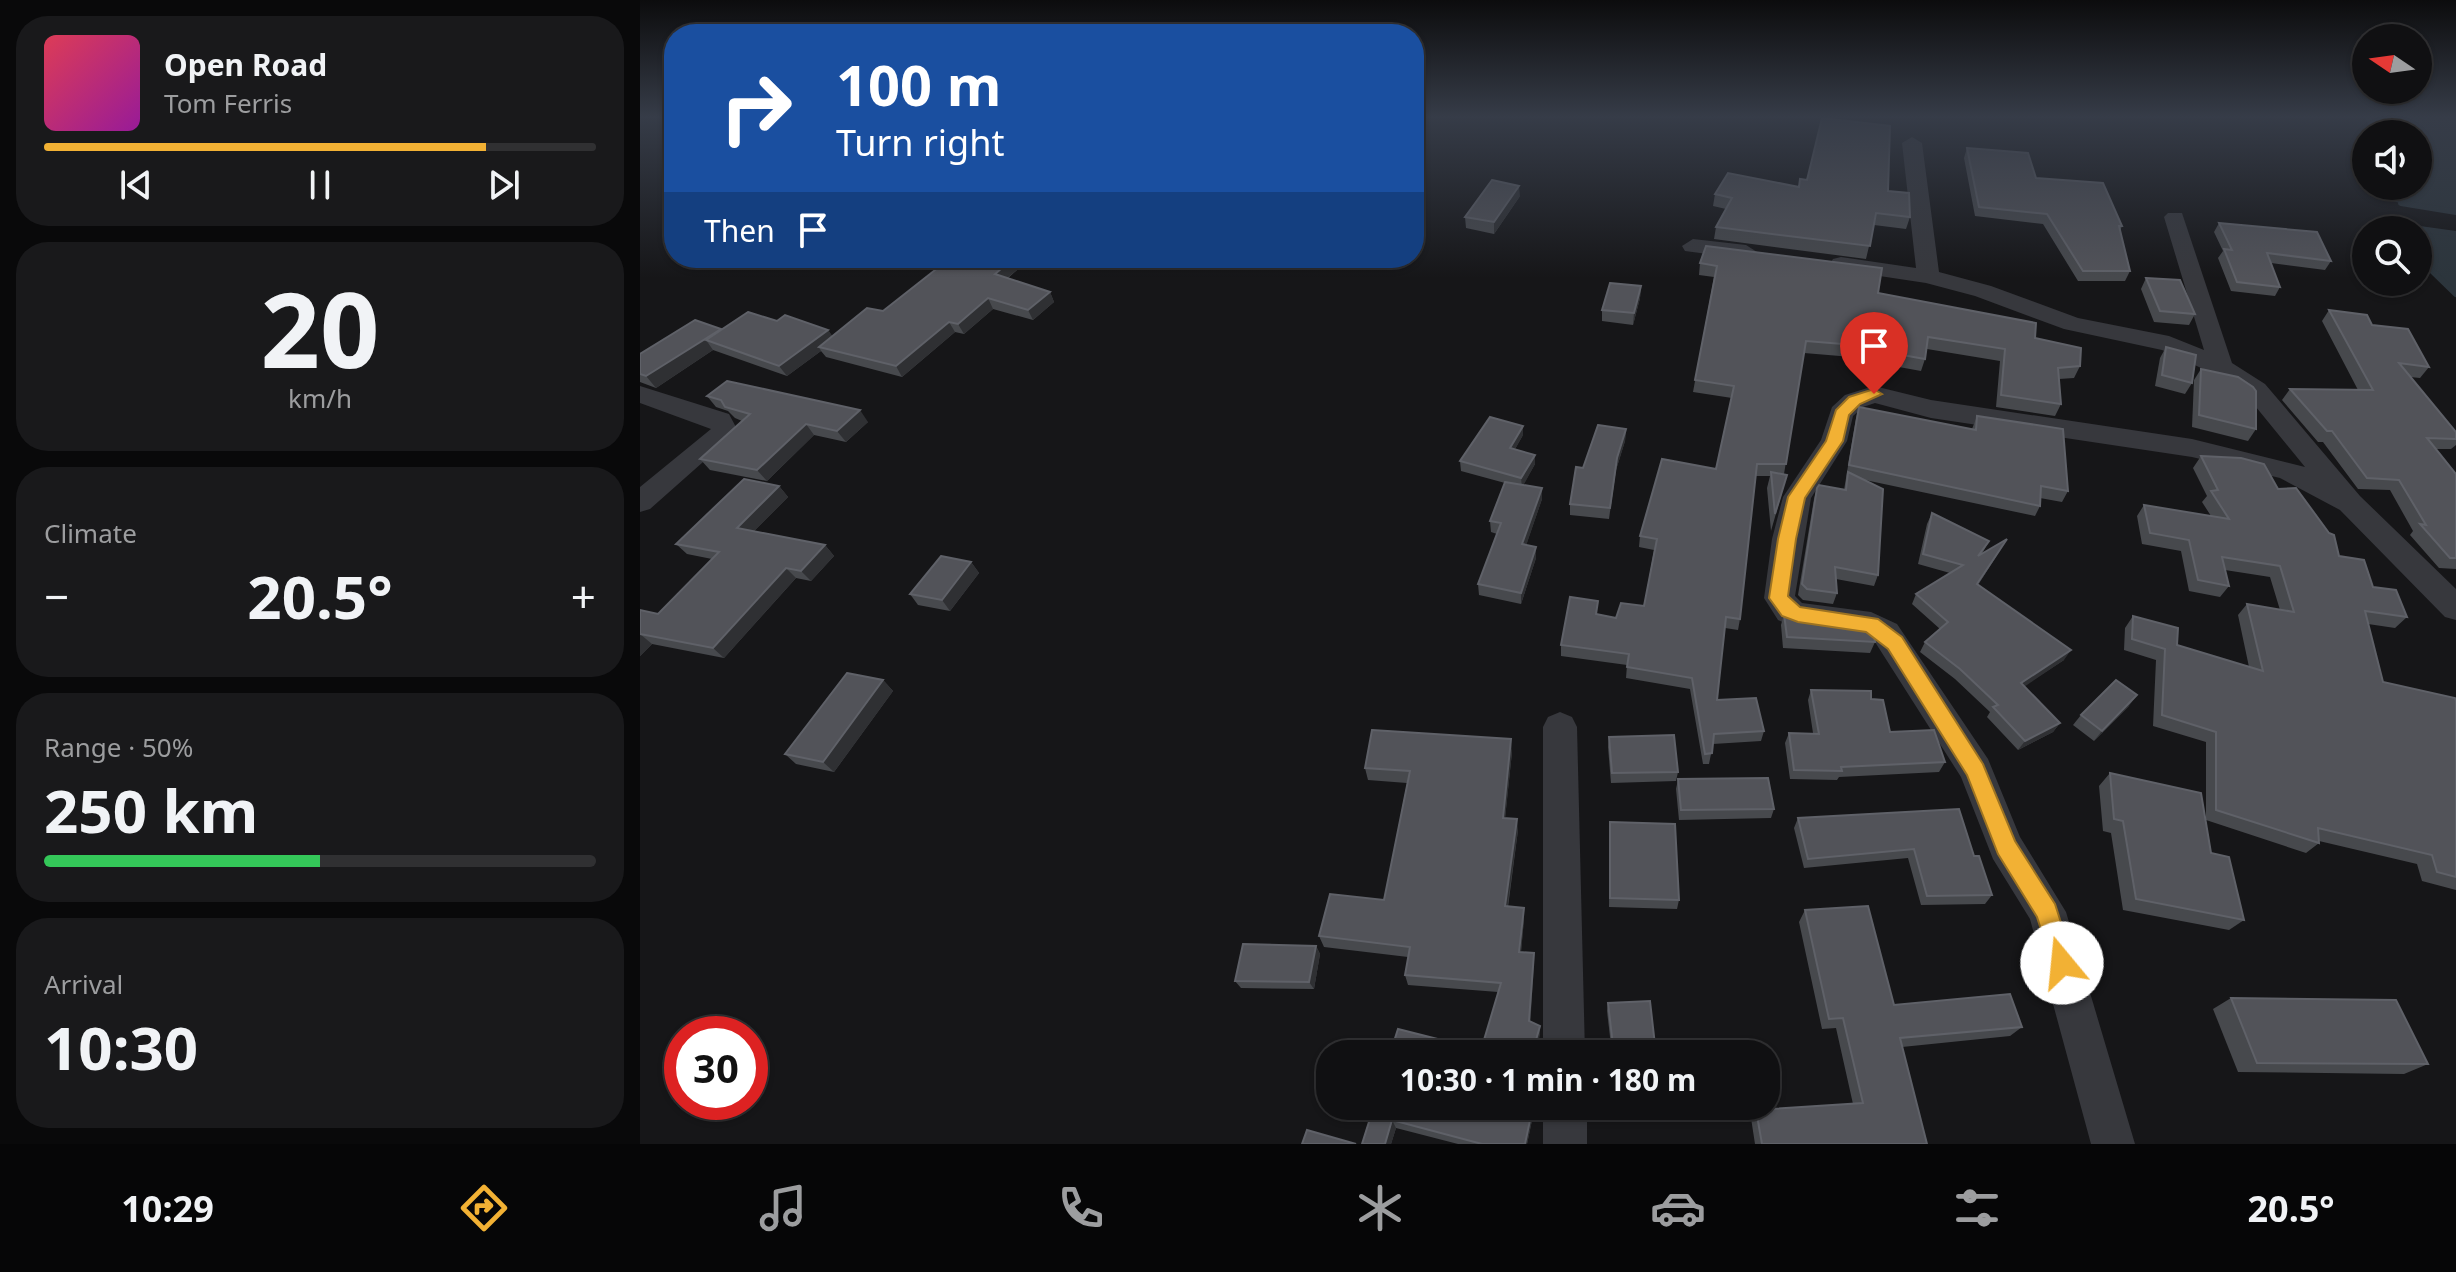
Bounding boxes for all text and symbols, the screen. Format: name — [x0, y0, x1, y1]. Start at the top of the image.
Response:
north arrow — [2352, 24, 2432, 104]
map controls — [2352, 24, 2432, 296]
text: Open Road — [164, 44, 327, 85]
text: 100 m — [836, 46, 1001, 122]
icon: right — [704, 56, 808, 160]
text: Tom Ferris — [164, 85, 292, 121]
text: Turn right — [836, 118, 1004, 167]
button: sound — [2352, 120, 2432, 200]
icon: previous — [114, 163, 158, 207]
icon: pause — [298, 163, 342, 207]
icon: next — [482, 163, 526, 207]
icon: arrive — [791, 208, 835, 252]
text: Then — [704, 210, 775, 251]
button: search — [2352, 216, 2432, 296]
text: 20 — [261, 257, 379, 398]
pin — [1840, 312, 1908, 394]
icon: arrive — [1852, 324, 1896, 368]
text: km/h — [288, 380, 352, 416]
text: Climate — [44, 515, 137, 551]
text: 20.5° — [247, 555, 393, 637]
text: − — [44, 566, 69, 626]
text: + — [571, 566, 596, 626]
text: Range · 50% — [44, 729, 193, 765]
text: 250 km — [44, 769, 258, 851]
position arrow — [2020, 921, 2104, 1005]
text: Arrival — [44, 966, 123, 1002]
text: 10:30 — [44, 1006, 198, 1088]
speed limit sign: 30 — [664, 1016, 768, 1120]
text: 10:30 · 1 min · 180 m — [1400, 1059, 1696, 1100]
icon: directions — [456, 1180, 512, 1236]
icon: music — [755, 1180, 811, 1236]
icon: phone — [1053, 1180, 1109, 1236]
icon: climate — [1352, 1180, 1408, 1236]
icon: car — [1650, 1180, 1706, 1236]
icon: filters — [1949, 1180, 2005, 1236]
text: 10:29 — [121, 1184, 214, 1233]
text: 20.5° — [2247, 1184, 2335, 1233]

